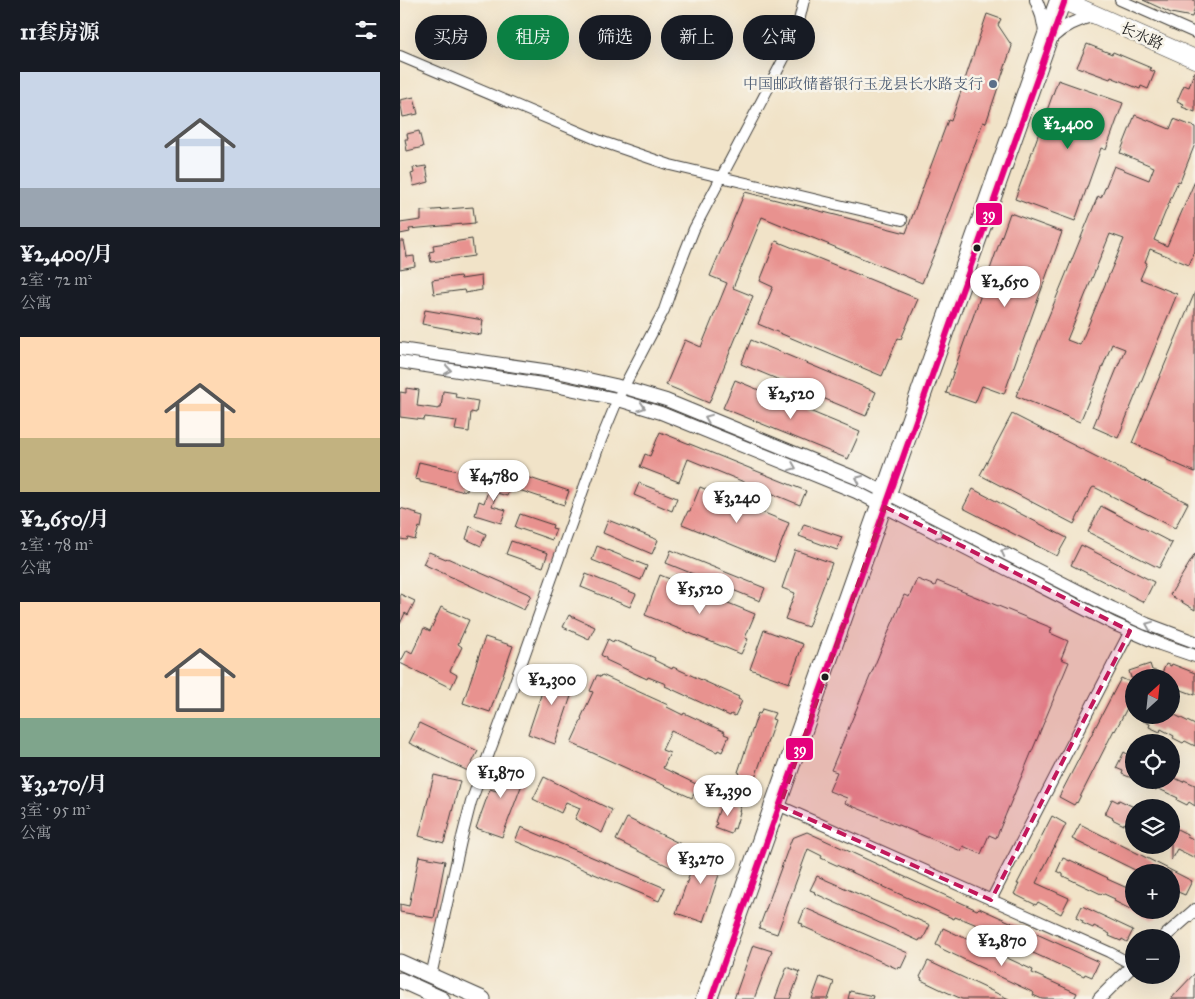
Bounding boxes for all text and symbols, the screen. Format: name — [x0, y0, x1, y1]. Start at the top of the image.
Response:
chip: 买房 — [415, 15, 487, 60]
chip: 租房 — [497, 15, 569, 60]
chip: 筛选 — [579, 15, 651, 60]
chip: 新上 — [661, 15, 733, 60]
chip: 公寓 — [743, 15, 815, 60]
icon: filters — [352, 16, 380, 44]
text: 11套房源 — [20, 19, 100, 45]
street label: 长水路 — [1118, 19, 1166, 53]
place label: 中国邮政储蓄银行玉龙县长水路支行 — [743, 75, 983, 93]
marker: 中国邮政储蓄银行玉龙县长水路支行 — [987, 78, 999, 90]
icon: home — [155, 105, 245, 195]
pin: ¥2,400 — [1027, 108, 1109, 150]
text: ¥2,400 — [1043, 114, 1093, 133]
line badge: 39 — [975, 202, 1003, 226]
text: 39 — [982, 206, 996, 224]
text: ¥2,400/月 — [20, 241, 113, 267]
unlabelled marker — [972, 243, 982, 253]
pin: ¥2,650 — [964, 266, 1046, 308]
text: 2室 · 72 m² — [20, 270, 92, 289]
text: ¥2,650 — [981, 272, 1029, 291]
text: 公寓 — [20, 293, 52, 312]
one-way arrow — [444, 364, 453, 374]
icon: home — [155, 370, 245, 460]
pin: ¥2,520 — [750, 378, 832, 420]
text: ¥2,520 — [767, 384, 815, 403]
one-way arrow — [637, 401, 646, 411]
one-way arrow — [705, 413, 713, 423]
pin: ¥4,780 — [453, 460, 535, 502]
one-way arrow — [788, 460, 797, 471]
text: ¥4,780 — [469, 466, 519, 485]
one-way arrow — [855, 474, 864, 485]
pin: ¥3,240 — [696, 482, 778, 524]
text: ¥3,240 — [713, 488, 761, 507]
text: ¥2,650/月 — [20, 506, 109, 532]
one-way arrow — [935, 529, 944, 539]
text: 2室 · 78 m² — [20, 535, 93, 554]
one-way arrow — [1000, 548, 1009, 558]
text: 公寓 — [20, 558, 52, 577]
pin: ¥5,520 — [659, 572, 741, 615]
text: ¥5,520 — [677, 579, 723, 598]
one-way arrow — [1145, 620, 1154, 631]
icon: home — [155, 635, 245, 725]
pin: ¥2,300 — [511, 664, 593, 706]
north arrow — [1125, 669, 1180, 724]
map controls — [1125, 669, 1180, 984]
text: ¥2,300 — [528, 670, 576, 689]
unlabelled marker — [820, 672, 830, 682]
button: locate — [1125, 734, 1180, 789]
line badge: 39 — [785, 737, 814, 761]
text: 39 — [793, 741, 807, 759]
pin: ¥1,870 — [460, 756, 542, 799]
text: ¥1,870 — [477, 763, 525, 782]
text: ¥3,270/月 — [20, 771, 108, 797]
pin: ¥2,390 — [687, 774, 769, 817]
text: ¥2,390 — [704, 781, 752, 800]
button: layers — [1125, 799, 1180, 854]
text: 3室 · 95 m² — [20, 800, 90, 819]
text: 公寓 — [20, 823, 52, 842]
pin: ¥3,270 — [660, 842, 742, 885]
text: ¥3,270 — [678, 849, 724, 868]
button: + — [1125, 864, 1180, 919]
pin: ¥2,870 — [961, 924, 1043, 967]
button: − — [1125, 929, 1180, 984]
text: ¥2,870 — [977, 931, 1027, 950]

